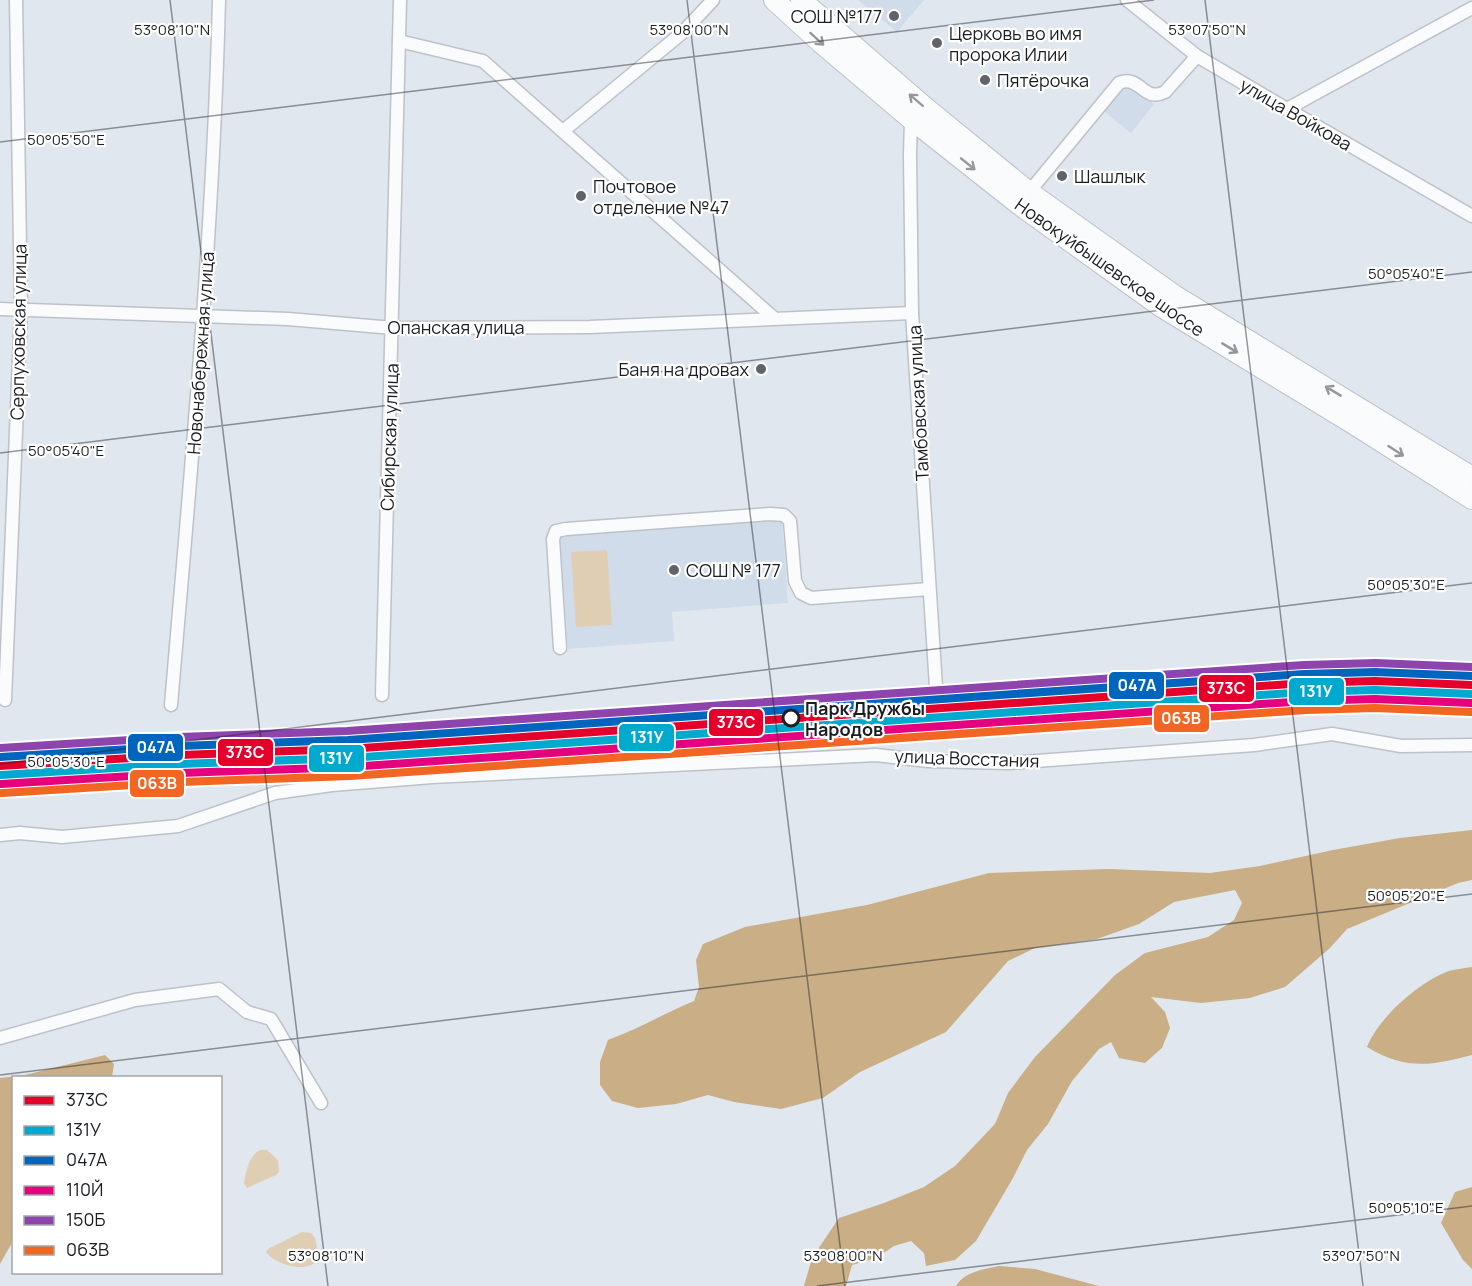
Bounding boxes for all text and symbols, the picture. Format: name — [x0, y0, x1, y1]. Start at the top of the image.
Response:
place label: СОШ №177 — [791, 4, 882, 28]
marker: СОШ №177 — [887, 9, 901, 23]
text: 53°08'10"N — [134, 19, 210, 40]
text: 53°08'00"N — [649, 19, 729, 40]
text: 53°07'50"N — [1168, 19, 1246, 40]
place label: Церковь во имя пророка Илии — [949, 21, 1082, 66]
one-way arrow — [809, 32, 824, 46]
marker: Церковь во имя пророка Илии — [930, 36, 944, 50]
place label: Пятёрочка — [997, 68, 1089, 92]
street label: улица Войкова — [1236, 72, 1356, 156]
marker: Пятёрочка — [978, 73, 992, 87]
one-way arrow — [908, 93, 924, 106]
text: 50°05'50"E — [27, 129, 105, 150]
one-way arrow — [959, 157, 975, 170]
place label: Шашлык — [1074, 164, 1146, 188]
marker: Шашлык — [1055, 169, 1069, 183]
place label: Почтовое отделение №47 — [593, 174, 729, 219]
marker: Почтовое отделение №47 — [574, 189, 588, 203]
street label: Новокуйбышевское шоссе — [1010, 192, 1210, 342]
street label: Серпуховская улица — [4, 244, 32, 420]
street label: Новонабережная улица — [181, 251, 219, 455]
text: 50°05'40"E — [1368, 263, 1444, 284]
street label: Опанская улица — [387, 315, 525, 339]
street label: Тамбовская улица — [902, 324, 934, 482]
one-way arrow — [1221, 343, 1238, 355]
place label: Баня на дровах — [619, 357, 750, 381]
marker: Баня на дровах — [754, 362, 768, 376]
street label: Сибирская улица — [374, 363, 404, 511]
one-way arrow — [1325, 385, 1342, 397]
text: 50°05'40"E — [28, 440, 104, 461]
one-way arrow — [1387, 445, 1404, 457]
place label: СОШ № 177 — [686, 558, 781, 582]
marker: СОШ № 177 — [667, 563, 681, 577]
text: 50°05'30"E — [1367, 574, 1445, 595]
line badge: 047А — [1108, 671, 1165, 700]
text: 047А — [1118, 674, 1157, 696]
line badge: 373C — [1198, 674, 1255, 703]
text: 373C — [1207, 677, 1246, 699]
line badge: 131У — [1288, 677, 1345, 706]
text: 131У — [1299, 680, 1334, 702]
place label: Парк Дружбы Народов — [805, 696, 925, 741]
line badge: 063В — [1153, 704, 1210, 733]
text: 063В — [1161, 707, 1201, 729]
line badge: 373C — [708, 708, 764, 737]
marker: Парк Дружбы Народов — [782, 709, 800, 727]
text: 373C — [717, 711, 756, 733]
line badge: 131У — [618, 723, 675, 752]
text: 131У — [630, 726, 665, 748]
line badge: 047А — [127, 733, 184, 762]
text: 047А — [137, 736, 176, 758]
line badge: 373C — [217, 738, 274, 767]
text: 373C — [226, 741, 265, 763]
street label: улица Восстания — [894, 743, 1040, 773]
line badge: 131У — [308, 744, 365, 773]
text: 131У — [319, 747, 354, 769]
text: 50°05'30"E — [27, 751, 105, 772]
line badge: 063В — [129, 769, 185, 798]
text: 063В — [137, 772, 177, 794]
text: 50°05'20"E — [1367, 885, 1445, 906]
legend — [12, 1076, 222, 1274]
text: 373C — [66, 1087, 108, 1111]
text: 131У — [66, 1117, 101, 1141]
text: 047А — [66, 1147, 108, 1171]
text: 110Й — [66, 1177, 103, 1201]
text: 50°05'10"E — [1368, 1197, 1444, 1218]
text: 150Б — [66, 1207, 105, 1231]
text: 063В — [66, 1237, 109, 1261]
text: 53°08'10"N — [288, 1245, 364, 1266]
text: 53°08'00"N — [803, 1245, 883, 1266]
text: 53°07'50"N — [1322, 1245, 1400, 1266]

